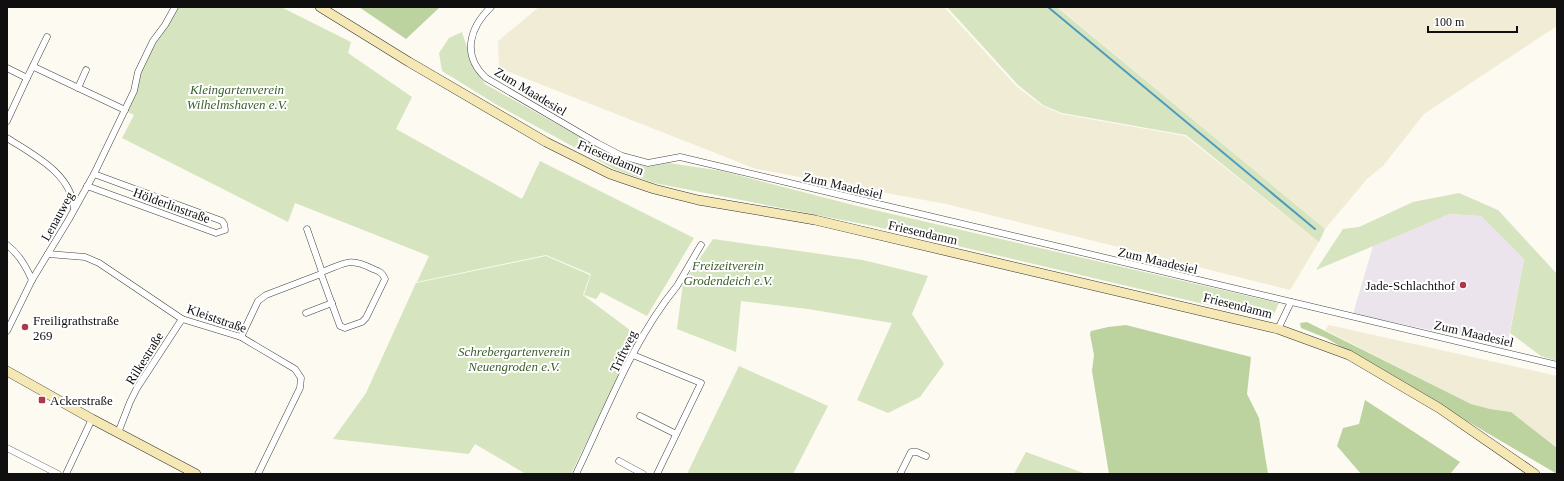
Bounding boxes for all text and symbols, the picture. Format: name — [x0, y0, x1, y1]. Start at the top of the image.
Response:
scale bar — [1428, 8, 1517, 34]
text: 100 m — [1434, 15, 1465, 29]
street label: Zum Maadesiel — [492, 64, 570, 119]
park label: Kleingartenverein Wilhelmshaven e.V. — [187, 82, 288, 112]
street label: Friesendamm — [575, 137, 646, 178]
street label: Zum Maadesiel — [802, 169, 885, 202]
street label: Hölderlinstraße — [131, 185, 213, 226]
street label: Lenauweg — [38, 188, 77, 244]
street label: Friesendamm — [887, 217, 959, 248]
street label: Zum Maadesiel — [1117, 244, 1200, 277]
park label: Freizeitverein Grodendeich e.V. — [683, 258, 773, 288]
place label: Jade-Schlachthof — [1365, 278, 1456, 293]
marker: Jade-Schlachthof — [1458, 280, 1468, 290]
street label: Friesendamm — [1202, 290, 1274, 321]
street label: Kleiststraße — [185, 301, 249, 336]
place label: Freiligrathstraße 269 — [33, 313, 119, 343]
street label: Zum Maadesiel — [1433, 317, 1516, 350]
marker: Freiligrathstraße 269 — [20, 322, 30, 332]
street label: Triftweg — [607, 327, 640, 375]
street label: Rilkestraße — [122, 329, 167, 387]
park label: Schrebergartenverein Neuengroden e.V. — [458, 344, 570, 374]
place label: Ackerstraße — [50, 393, 113, 408]
marker: Ackerstraße — [37, 395, 47, 405]

